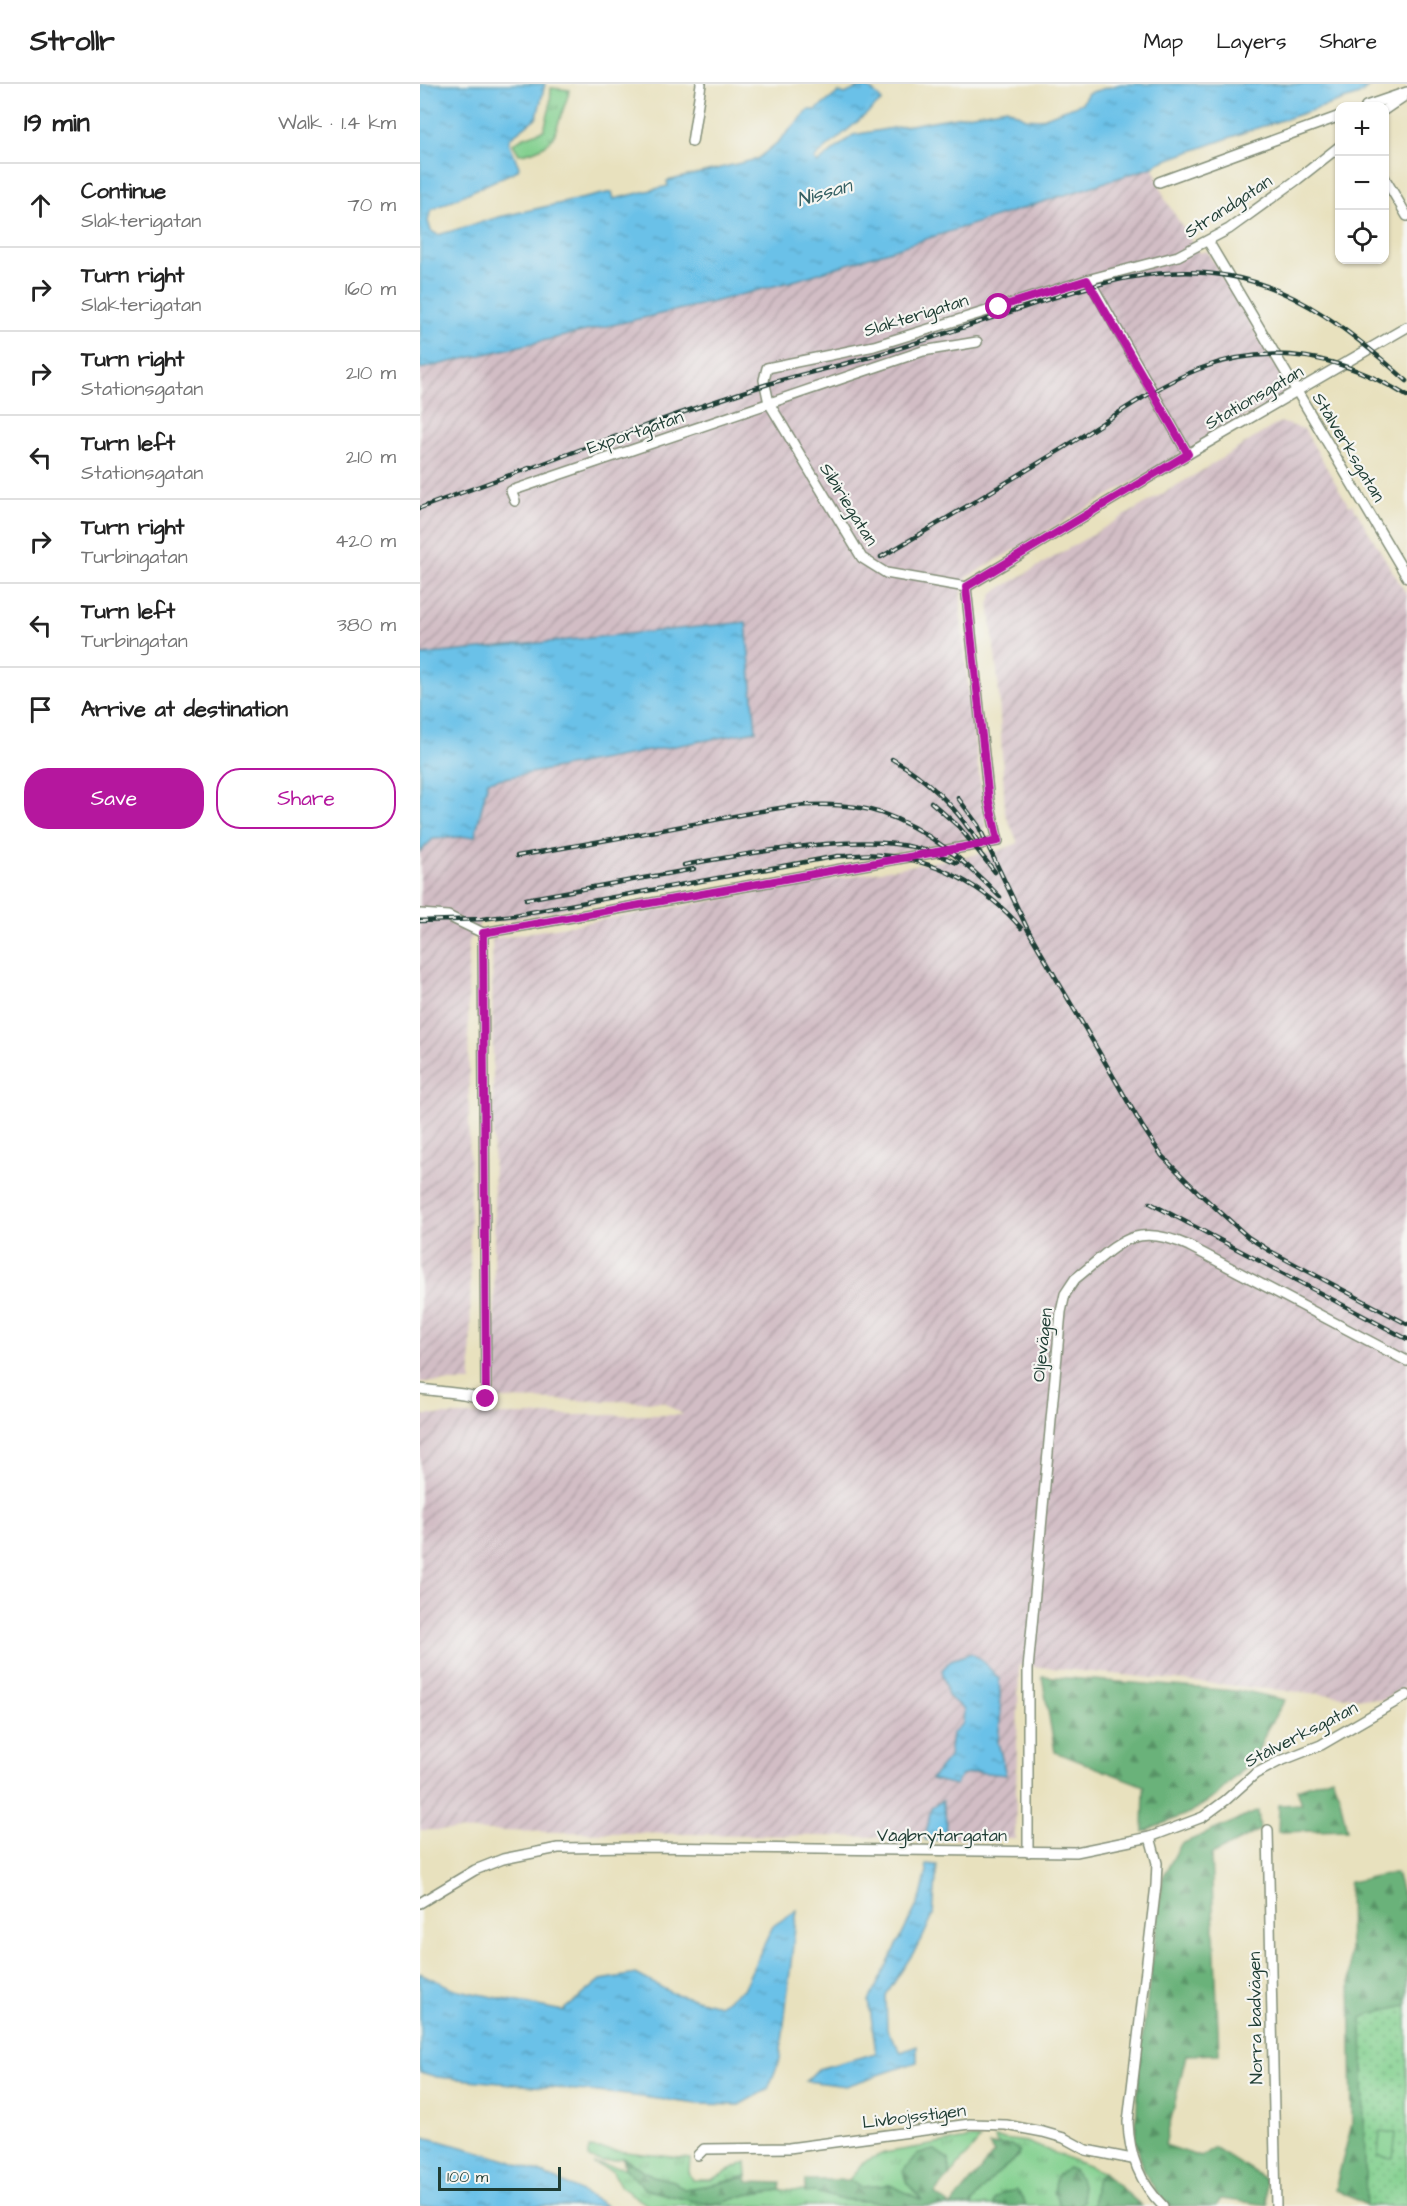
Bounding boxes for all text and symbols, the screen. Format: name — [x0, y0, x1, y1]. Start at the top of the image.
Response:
text: Strollr — [30, 22, 115, 61]
text: Map — [1143, 27, 1183, 56]
text: Layers — [1216, 27, 1286, 56]
text: Share — [1319, 27, 1377, 56]
map controls — [1335, 102, 1389, 264]
button: + — [1335, 102, 1389, 156]
text: 19 min — [24, 105, 90, 141]
text: Walk · 1.4 km — [278, 109, 396, 137]
button: − — [1335, 156, 1389, 210]
street label: Strandgatan — [1180, 169, 1278, 245]
water label: Nissan — [794, 171, 857, 214]
text: Continue — [81, 176, 166, 207]
icon: ahead — [24, 189, 57, 222]
text: 70 m — [348, 191, 396, 219]
text: Slakterigatan — [81, 207, 201, 235]
button: locate — [1335, 210, 1389, 264]
text: Turn right — [81, 260, 184, 291]
icon: right — [24, 273, 57, 306]
text: 160 m — [345, 275, 396, 303]
street label: Slakterigatan — [861, 288, 972, 344]
text: Slakterigatan — [81, 291, 201, 319]
route start — [985, 293, 1011, 319]
text: Turn right — [81, 344, 184, 375]
icon: right — [24, 357, 57, 390]
text: 210 m — [346, 359, 396, 387]
street label: Stationsgatan — [1200, 359, 1309, 437]
text: Stationsgatan — [81, 375, 203, 403]
street label: Stålverksgatan — [1305, 388, 1391, 507]
street label: Exportgatan — [584, 404, 687, 462]
text: Turn left — [81, 428, 175, 459]
icon: left — [24, 441, 57, 474]
text: 210 m — [346, 443, 396, 471]
street label: Sibiriegatan — [812, 458, 884, 551]
text: Stationsgatan — [81, 459, 203, 487]
text: Turn right — [81, 512, 184, 543]
icon: right — [24, 525, 57, 558]
text: 420 m — [335, 527, 396, 555]
text: Turbingatan — [81, 543, 188, 571]
text: Turn left — [81, 596, 175, 627]
icon: left — [24, 609, 57, 642]
text: 380 m — [337, 611, 396, 639]
text: Turbingatan — [81, 627, 188, 655]
icon: arrive — [24, 693, 57, 726]
text: Arrive at destination — [81, 694, 288, 725]
button: Save — [24, 768, 204, 829]
button: Share — [216, 768, 396, 829]
street label: Oljevägen — [1026, 1307, 1060, 1383]
route end — [472, 1385, 498, 1411]
street label: Stålverksgatan — [1240, 1695, 1363, 1775]
street label: Vågbrytargatan — [877, 1823, 1007, 1849]
street label: Norra badvägen — [1242, 1951, 1270, 2085]
street label: Livbojsstigen — [861, 2098, 967, 2136]
scale bar — [438, 2164, 561, 2192]
text: 100 m — [447, 2166, 488, 2188]

